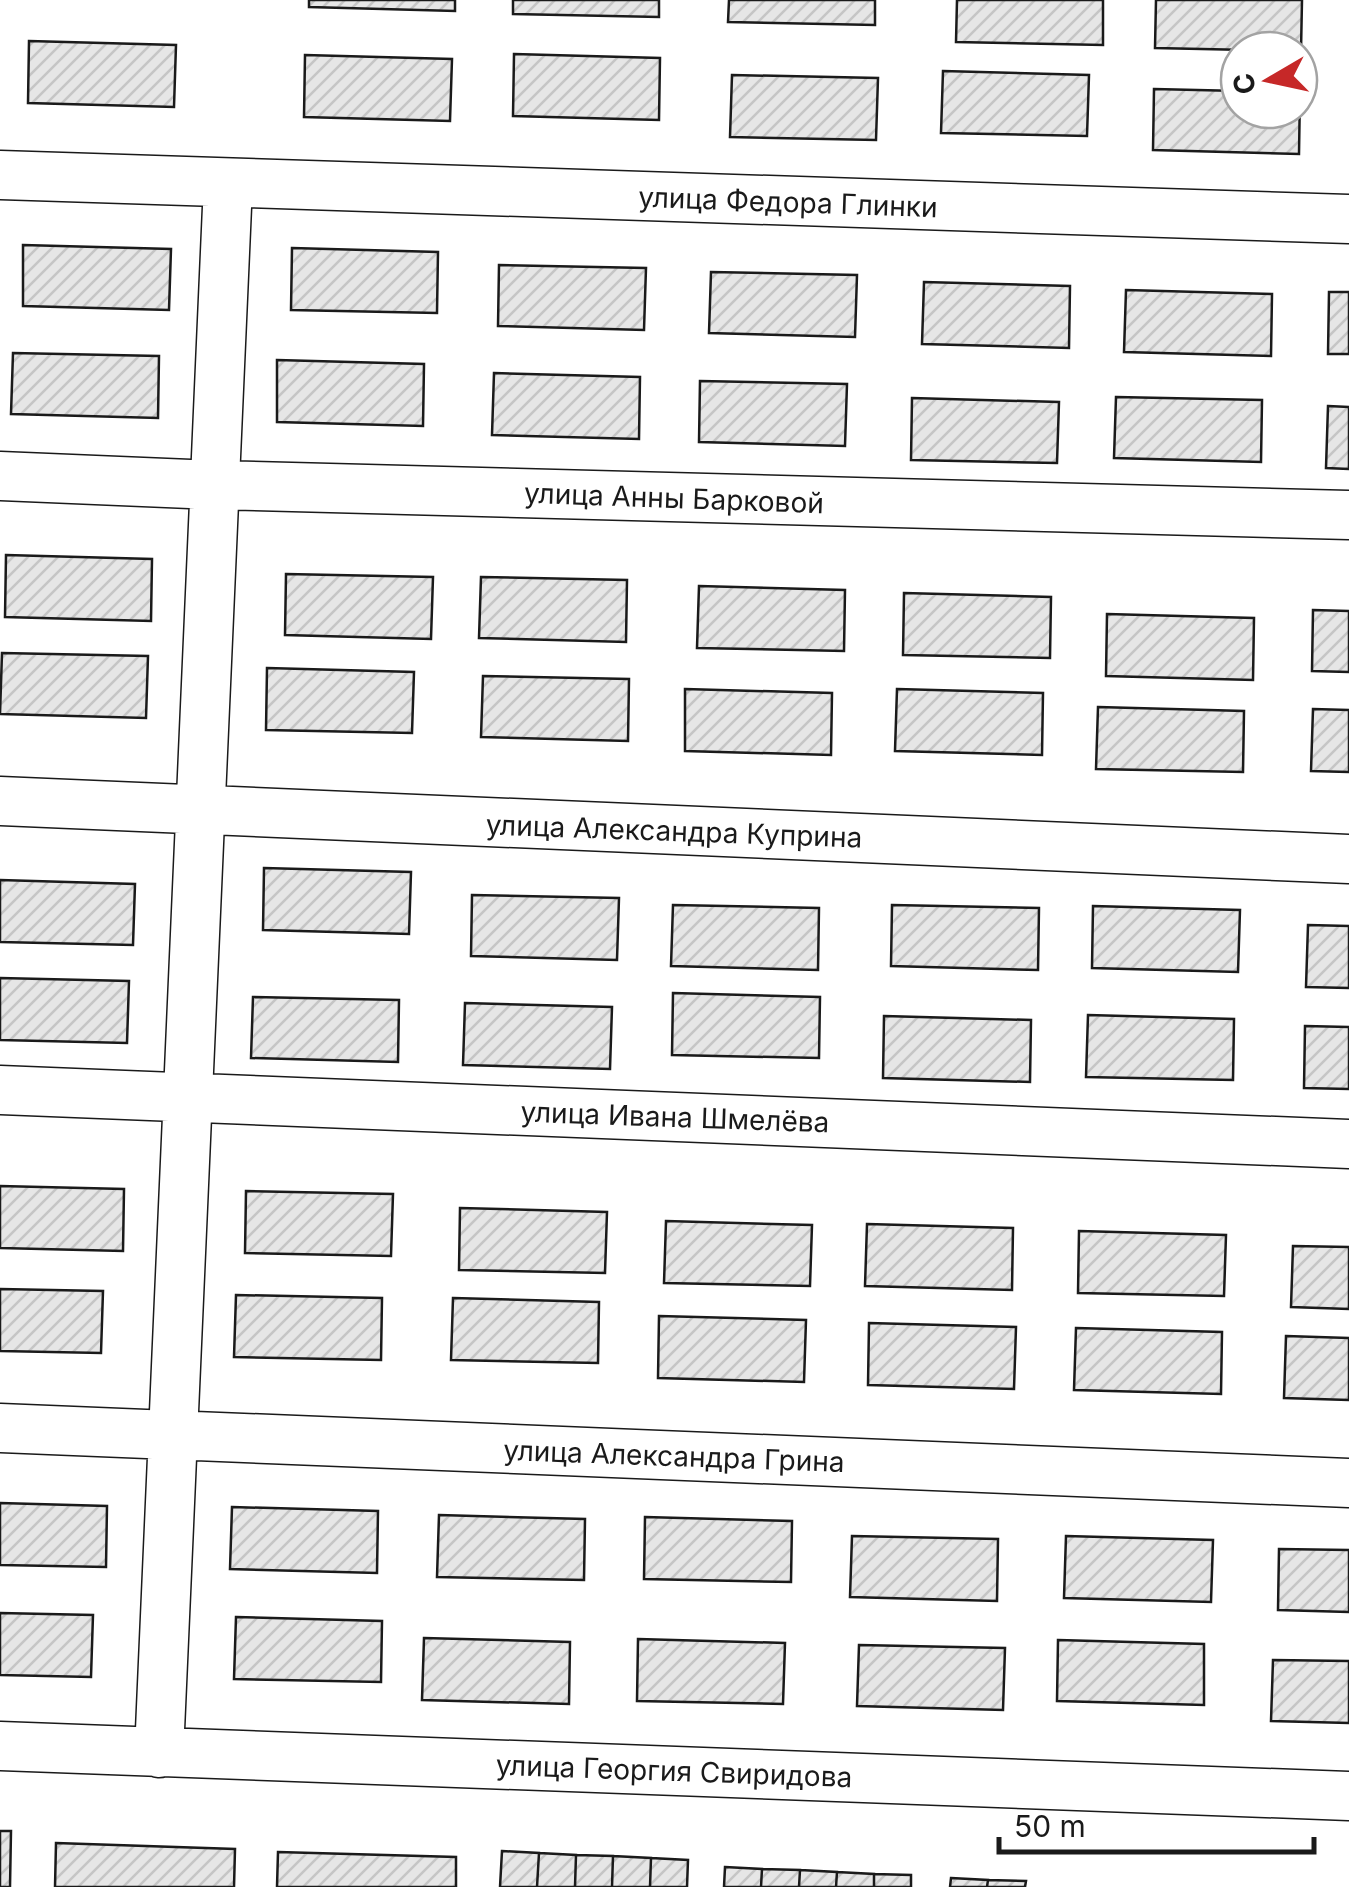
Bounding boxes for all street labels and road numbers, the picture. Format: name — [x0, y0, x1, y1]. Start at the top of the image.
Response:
street label: улица Федора Глинки — [638, 180, 938, 224]
street label: улица Анны Барковой — [524, 476, 824, 520]
street label: улица Александра Куприна — [485, 807, 863, 855]
street label: улица Ивана Шмелёва — [520, 1095, 830, 1139]
street label: улица Александра Грина — [503, 1433, 845, 1479]
street label: улица Георгия Свиридова — [495, 1748, 853, 1794]

